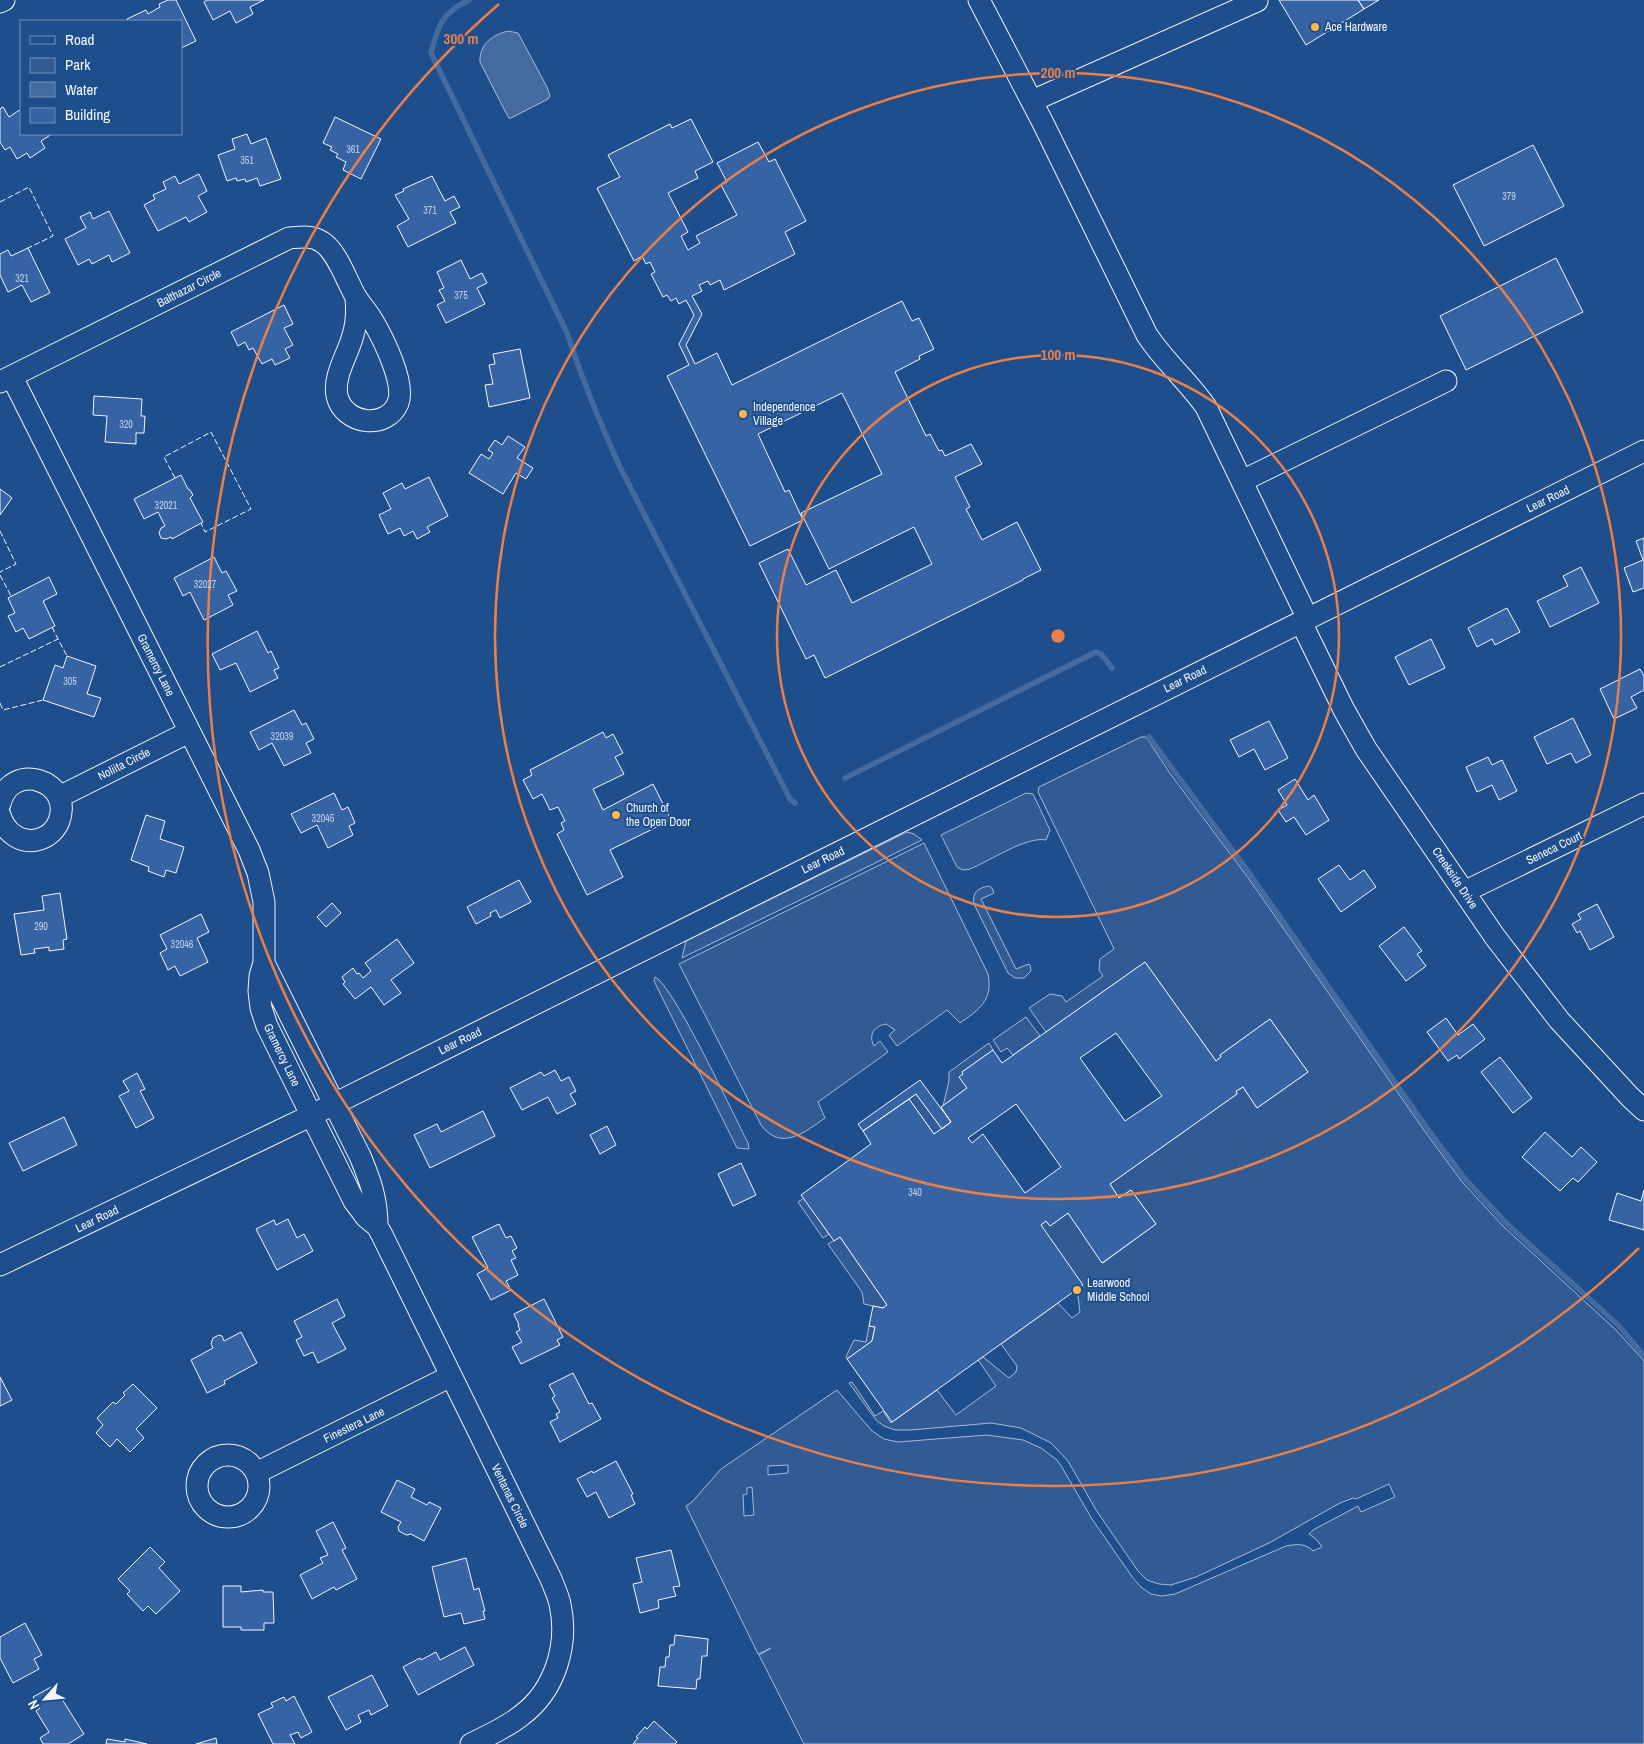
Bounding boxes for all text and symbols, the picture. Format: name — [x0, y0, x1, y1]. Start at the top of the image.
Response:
place label: Ace Hardware — [1324, 19, 1387, 35]
legend — [20, 20, 182, 135]
marker: Ace Hardware — [1309, 21, 1321, 33]
text: 300 m — [444, 28, 478, 49]
text: Road — [65, 29, 94, 50]
text: Park — [65, 54, 91, 75]
text: 200 m — [1041, 62, 1075, 83]
text: Water — [65, 79, 97, 100]
text: Building — [65, 104, 110, 125]
house number: 361 — [346, 143, 360, 156]
house number: 351 — [240, 154, 254, 167]
house number: 379 — [1502, 190, 1516, 203]
house number: 371 — [423, 204, 437, 217]
street label: Balthazar Circle — [154, 265, 224, 311]
house number: 321 — [15, 272, 29, 285]
house number: 375 — [454, 289, 468, 302]
text: 100 m — [1041, 344, 1075, 365]
place label: Independence Village — [753, 399, 815, 429]
marker: Independence Village — [737, 408, 749, 420]
house number: 320 — [119, 418, 133, 431]
street label: Lear Road — [1524, 482, 1572, 516]
house number: 32021 — [155, 499, 178, 512]
house number: 32027 — [194, 578, 217, 591]
centre of rings — [1049, 627, 1067, 645]
street label: Gramercy Lane — [133, 631, 179, 699]
street label: Lear Road — [1161, 662, 1209, 696]
house number: 305 — [63, 675, 77, 688]
house number: 32039 — [271, 730, 294, 743]
street label: Noliita Circle — [95, 744, 153, 784]
place label: Church of the Open Door — [626, 800, 691, 830]
marker: Church of the Open Door — [610, 809, 622, 821]
house number: 32045 — [312, 812, 335, 825]
street label: Seneca Court — [1523, 828, 1585, 868]
street label: Lear Road — [799, 843, 847, 877]
street label: Creekside Drive — [1428, 844, 1482, 912]
house number: 290 — [34, 920, 48, 933]
house number: 32046 — [171, 938, 194, 951]
street label: Gramercy Lane — [260, 1021, 304, 1089]
street label: Lear Road — [436, 1024, 484, 1058]
house number: 340 — [908, 1186, 922, 1199]
street label: Lear Road — [73, 1202, 121, 1236]
place label: Learwood Middle School — [1087, 1275, 1149, 1305]
marker: Learwood Middle School — [1071, 1284, 1083, 1296]
street label: Finestera Lane — [321, 1403, 387, 1447]
street label: Ventanas Circle — [488, 1461, 532, 1531]
north arrow — [20, 1674, 70, 1724]
text: N — [24, 1697, 43, 1713]

